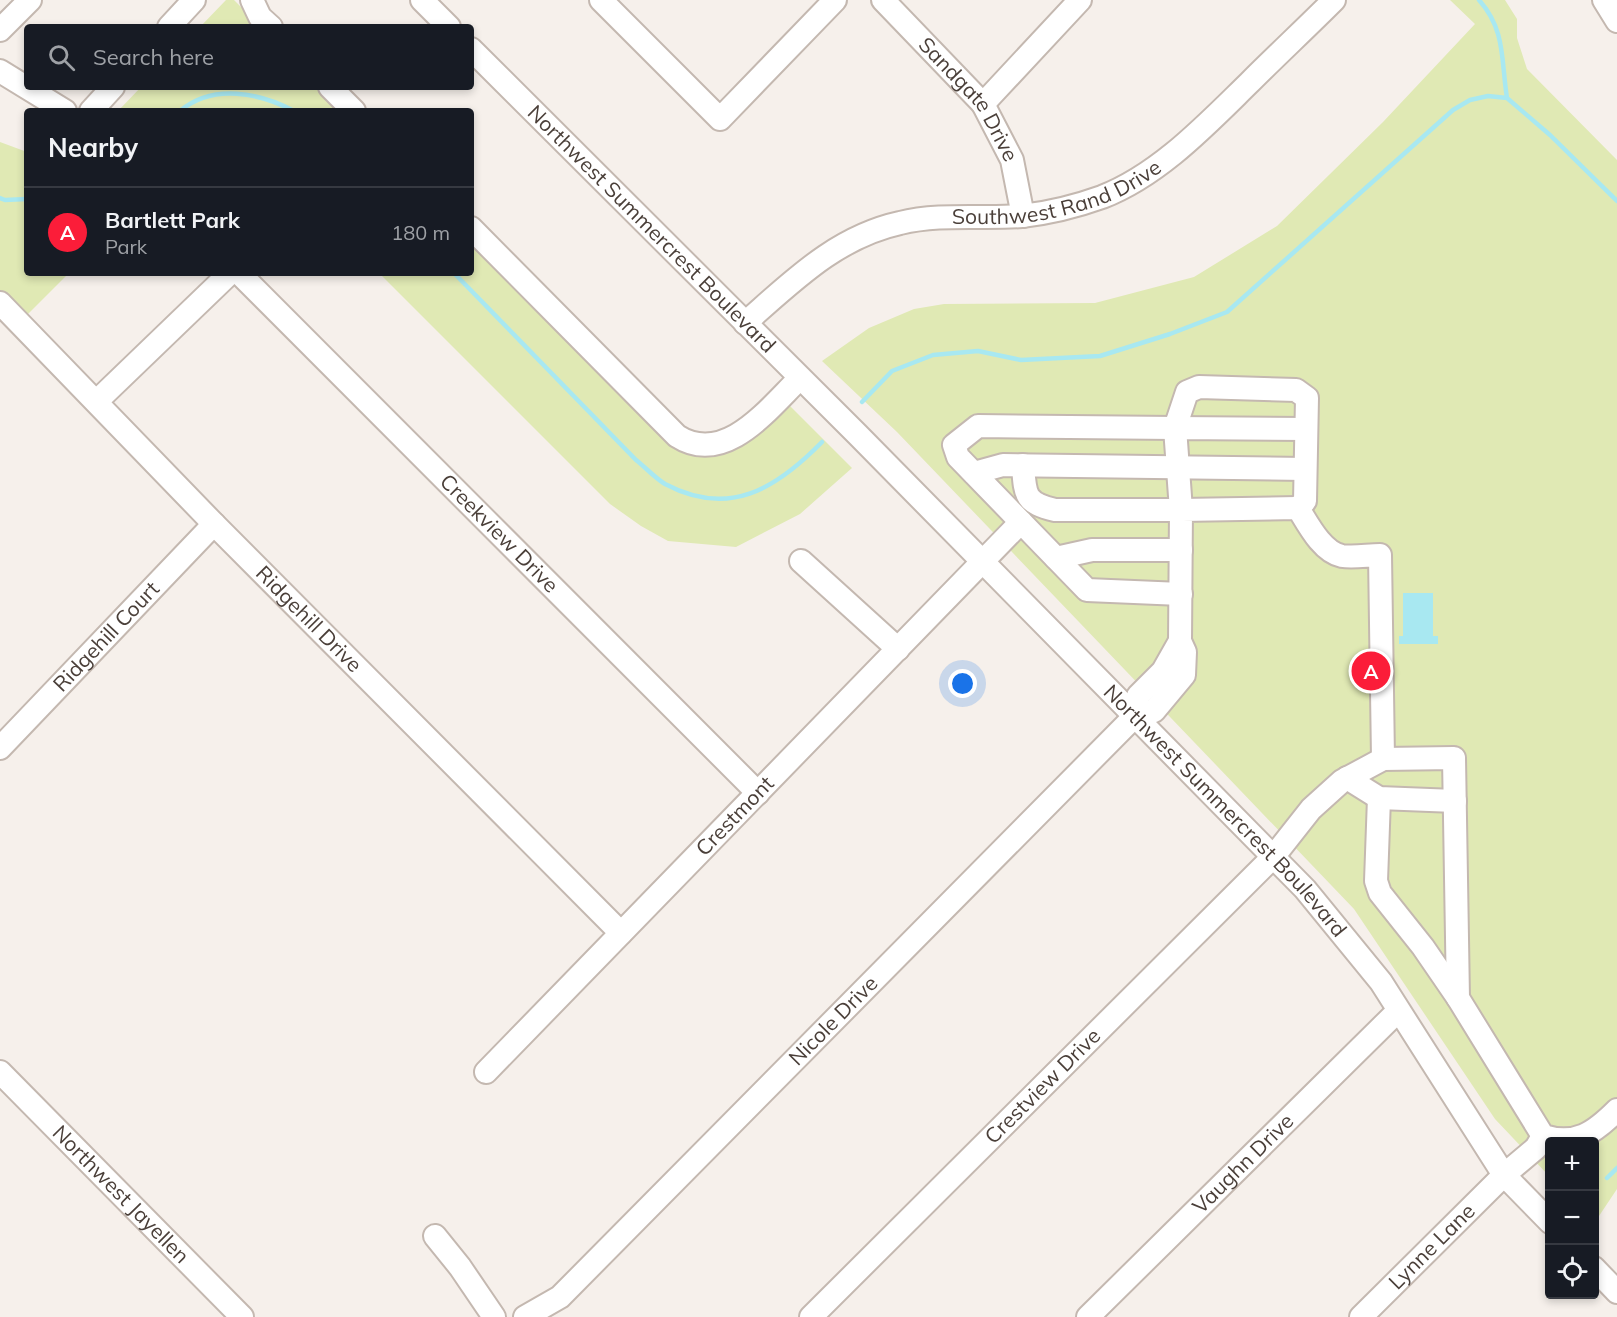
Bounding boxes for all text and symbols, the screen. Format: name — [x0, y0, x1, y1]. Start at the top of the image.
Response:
search box — [24, 24, 474, 90]
street label: Sandgate Drive — [914, 31, 1024, 166]
icon: search — [45, 41, 78, 74]
text: Search here — [93, 43, 214, 71]
street label: Northwest Summercrest Boulevard — [523, 99, 782, 358]
text: Nearby — [48, 131, 138, 164]
street label: Southwest Rand Drive — [952, 154, 1166, 229]
text: Bartlett Park — [105, 206, 240, 234]
text: A — [60, 220, 75, 245]
text: 180 m — [391, 220, 450, 245]
text: Park — [105, 234, 147, 259]
street label: Creekview Drive — [435, 468, 564, 598]
street label: Ridgehill Drive — [251, 560, 368, 677]
street label: Ridgehill Court — [47, 576, 164, 696]
pin: A — [1352, 648, 1390, 694]
your location — [948, 669, 977, 698]
street label: Northwest Summercrest Boulevard — [1099, 678, 1353, 942]
street label: Crestmont — [690, 770, 779, 861]
street label: Nicole Drive — [783, 970, 883, 1070]
street label: Crestview Drive — [979, 1022, 1105, 1149]
street label: Vaughn Drive — [1186, 1108, 1298, 1219]
street label: Northwest Jayellen — [48, 1119, 195, 1268]
map controls — [1545, 1137, 1599, 1299]
button: + — [1545, 1137, 1599, 1191]
button: − — [1545, 1191, 1599, 1245]
street label: Lynne Lane — [1383, 1197, 1480, 1294]
button: locate — [1545, 1245, 1599, 1299]

